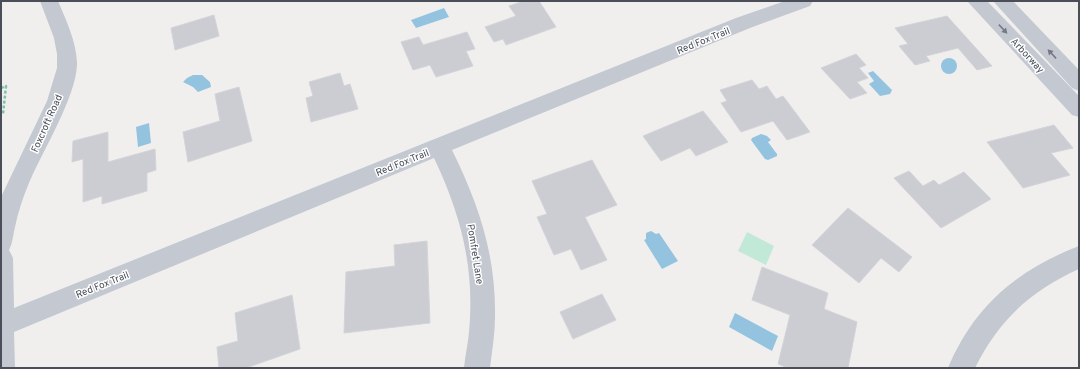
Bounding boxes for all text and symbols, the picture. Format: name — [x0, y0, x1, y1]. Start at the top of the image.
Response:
one-way arrow — [998, 24, 1008, 34]
street label: Red Fox Trail — [675, 25, 732, 58]
street label: Arborway — [1007, 36, 1046, 76]
one-way arrow — [1047, 49, 1057, 59]
street label: Foxcroft Road — [29, 93, 66, 155]
street label: Red Fox Trail — [374, 147, 431, 180]
street label: Pomfret Lane — [463, 223, 486, 285]
street label: Red Fox Trail — [74, 269, 131, 302]

